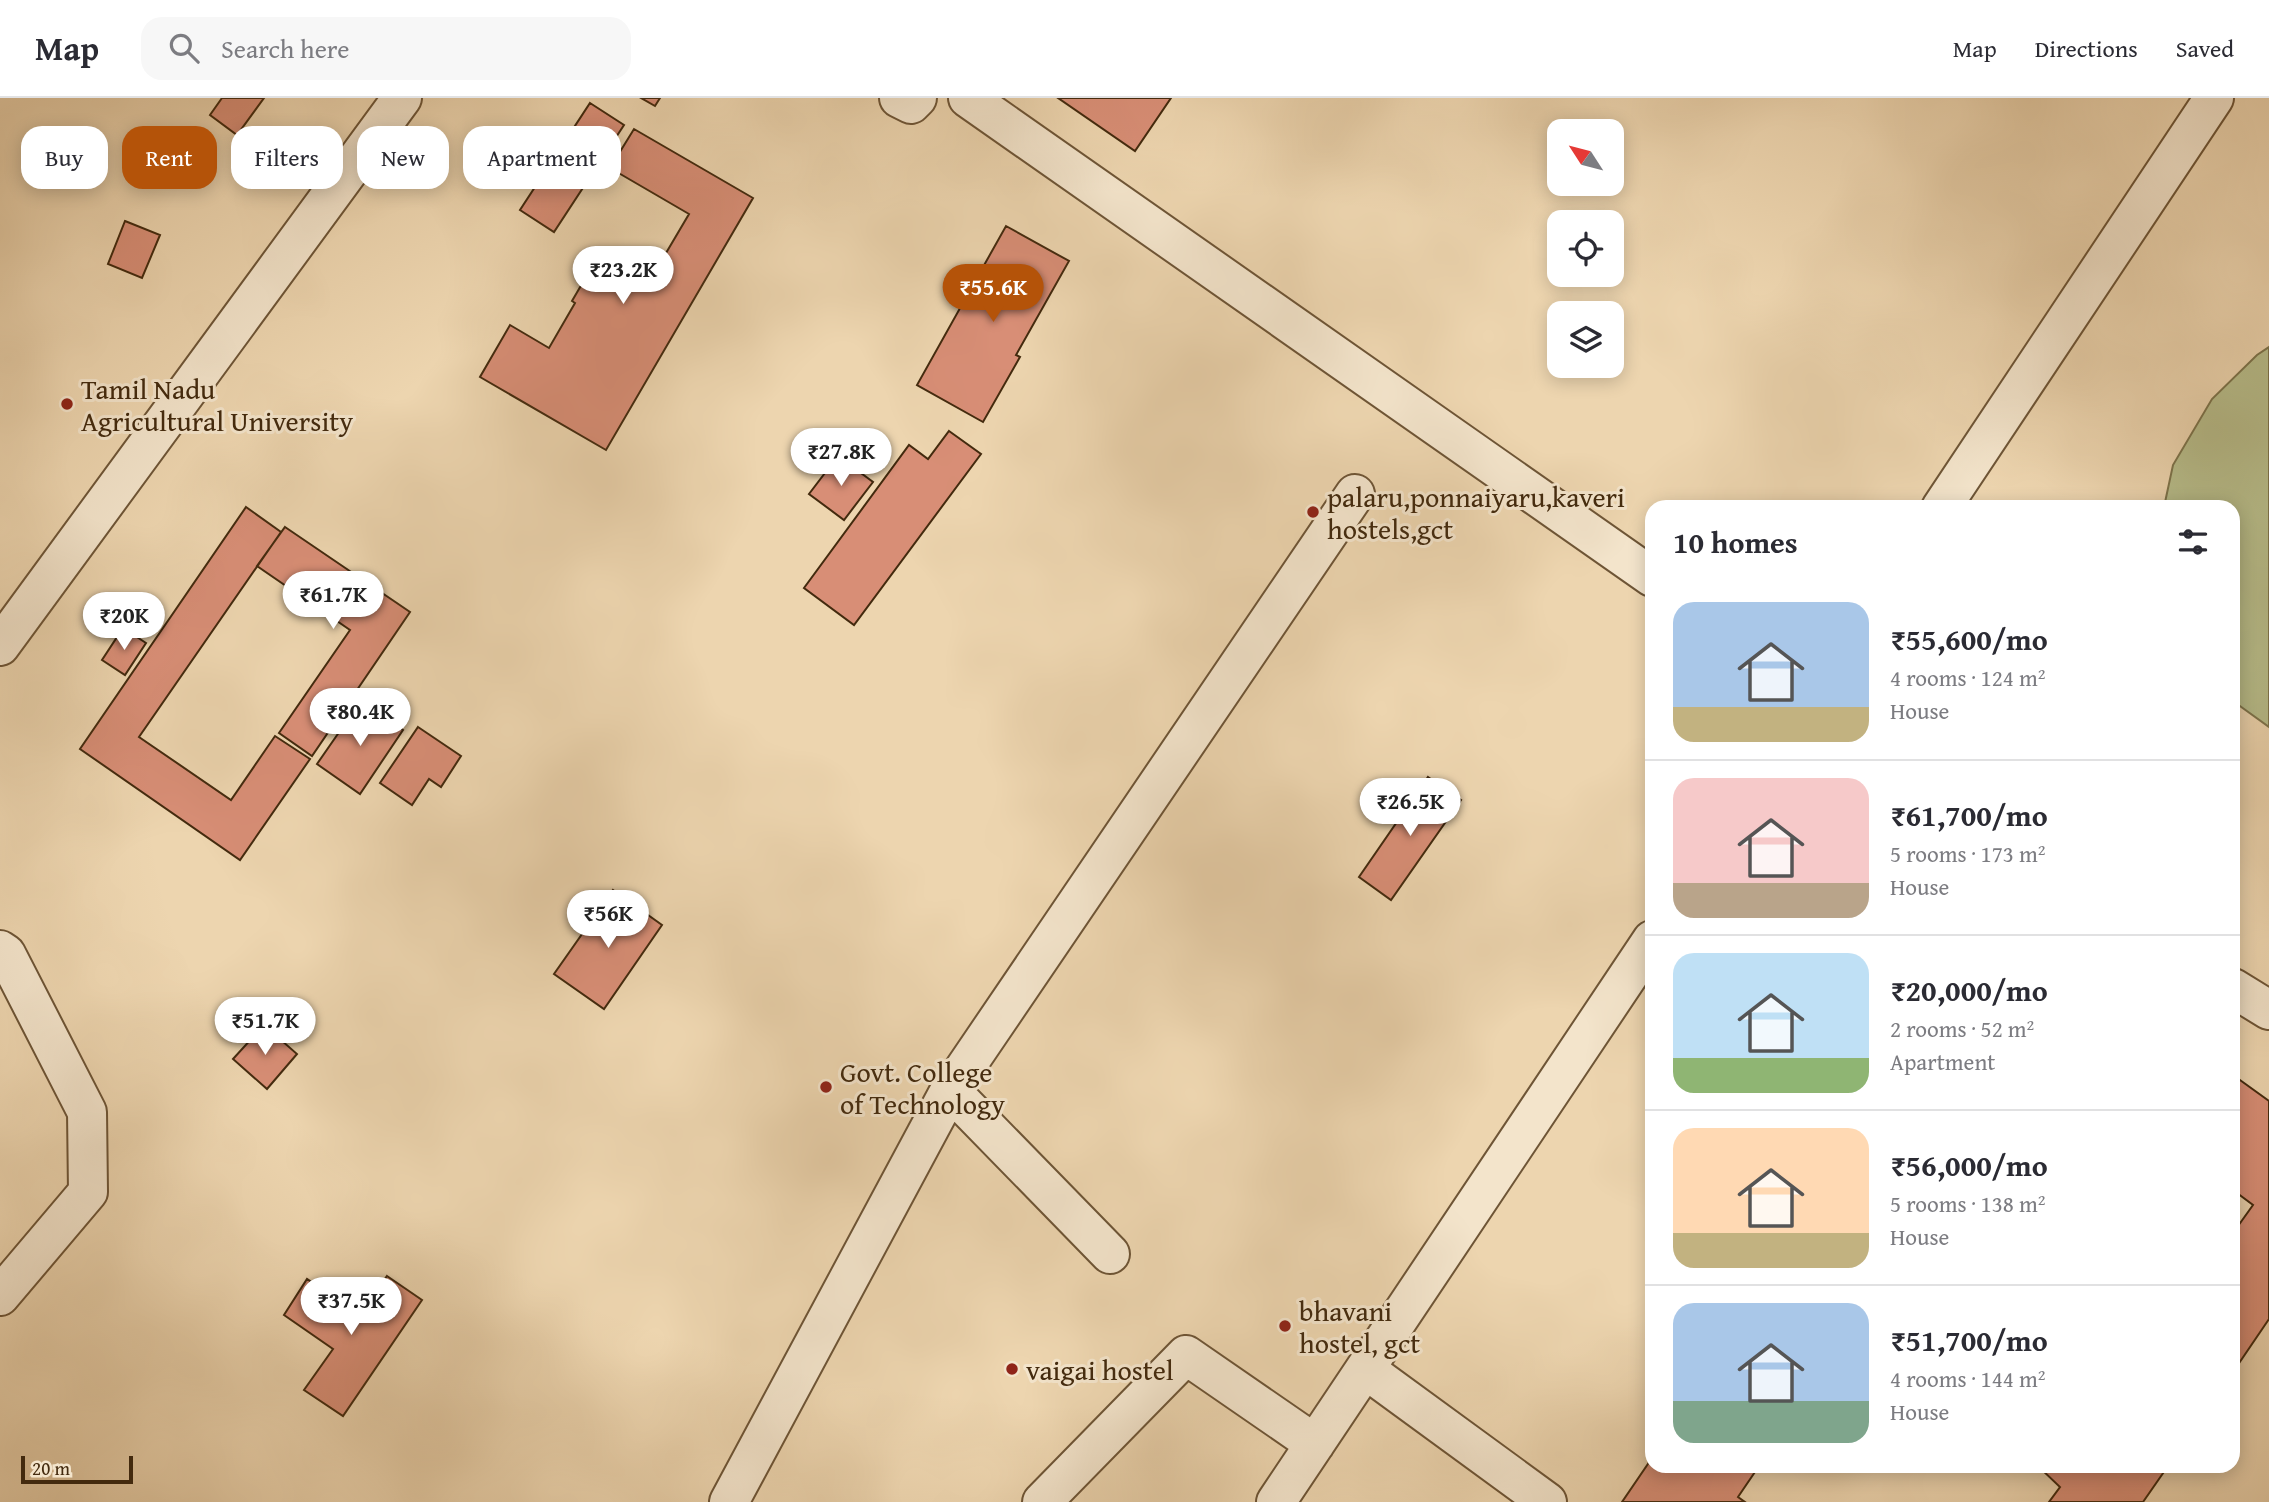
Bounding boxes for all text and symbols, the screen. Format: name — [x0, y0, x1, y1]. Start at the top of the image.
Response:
search box — [141, 17, 631, 80]
text: Map — [35, 24, 99, 72]
icon: search — [165, 29, 203, 67]
text: Search here — [221, 29, 349, 68]
text: Map — [1953, 31, 1997, 66]
text: Directions — [2035, 31, 2138, 66]
text: Saved — [2176, 31, 2234, 66]
north arrow — [1547, 119, 1624, 196]
map controls — [1547, 119, 1624, 378]
chip: Buy — [21, 126, 108, 189]
chip: Rent — [122, 126, 217, 189]
chip: Filters — [231, 126, 343, 189]
chip: New — [357, 126, 449, 189]
chip: Apartment — [463, 126, 621, 189]
button: locate — [1547, 210, 1624, 287]
pin: ₹23.2K — [566, 246, 680, 306]
text: ₹23.2K — [589, 252, 657, 285]
pin: ₹55.6K — [936, 264, 1050, 324]
text: ₹55.6K — [959, 270, 1027, 303]
button: layers — [1547, 301, 1624, 378]
place label: Tamil Nadu Agricultural University — [81, 368, 353, 441]
marker: Tamil Nadu Agricultural University — [59, 396, 75, 412]
pin: ₹27.8K — [784, 428, 898, 488]
text: ₹27.8K — [807, 434, 875, 467]
place label: palaru,ponnaiyaru,kaveri hostels,gct — [1327, 476, 1625, 549]
marker: palaru,ponnaiyaru,kaveri hostels,gct — [1305, 504, 1321, 520]
text: 10 homes — [1673, 520, 1798, 564]
icon: filters — [2174, 523, 2212, 561]
pin: ₹61.7K — [276, 572, 390, 631]
text: ₹61.7K — [299, 577, 367, 610]
pin: ₹20K — [83, 592, 165, 652]
text: ₹20K — [99, 598, 149, 631]
text: ₹55,600/mo — [1890, 617, 2048, 661]
icon: home — [1729, 630, 1813, 714]
text: 4 rooms · 124 m² — [1890, 661, 2045, 694]
pin: ₹80.4K — [303, 688, 417, 748]
text: ₹80.4K — [326, 694, 394, 727]
text: House — [1890, 694, 1949, 727]
pin: ₹26.5K — [1353, 778, 1467, 838]
text: ₹26.5K — [1376, 784, 1444, 817]
text: ₹61,700/mo — [1890, 793, 2048, 837]
icon: home — [1729, 806, 1813, 890]
text: 5 rooms · 173 m² — [1890, 837, 2045, 870]
text: House — [1890, 870, 1949, 903]
pin: ₹56K — [567, 890, 649, 950]
text: ₹56K — [583, 896, 633, 929]
text: ₹20,000/mo — [1890, 968, 2048, 1012]
icon: home — [1729, 981, 1813, 1065]
pin: ₹51.7K — [208, 998, 322, 1057]
text: ₹51.7K — [231, 1003, 299, 1036]
text: 2 rooms · 52 m² — [1890, 1012, 2034, 1045]
text: Apartment — [1890, 1045, 1995, 1078]
place label: Govt. College of Technology — [840, 1051, 1005, 1124]
marker: Govt. College of Technology — [818, 1079, 834, 1095]
text: ₹56,000/mo — [1890, 1143, 2048, 1187]
icon: home — [1729, 1156, 1813, 1240]
text: 5 rooms · 138 m² — [1890, 1187, 2045, 1220]
text: House — [1890, 1220, 1949, 1253]
pin: ₹37.5K — [294, 1278, 408, 1337]
text: ₹37.5K — [317, 1283, 385, 1316]
place label: bhavani hostel, gct — [1299, 1290, 1420, 1363]
marker: bhavani hostel, gct — [1277, 1318, 1293, 1334]
text: ₹51,700/mo — [1890, 1318, 2048, 1362]
icon: home — [1729, 1331, 1813, 1415]
place label: vaigai hostel — [1026, 1349, 1174, 1390]
marker: vaigai hostel — [1004, 1361, 1020, 1377]
text: 4 rooms · 144 m² — [1890, 1362, 2045, 1395]
text: House — [1890, 1395, 1949, 1428]
scale bar — [21, 1453, 133, 1485]
text: 20 m — [32, 1454, 70, 1482]

